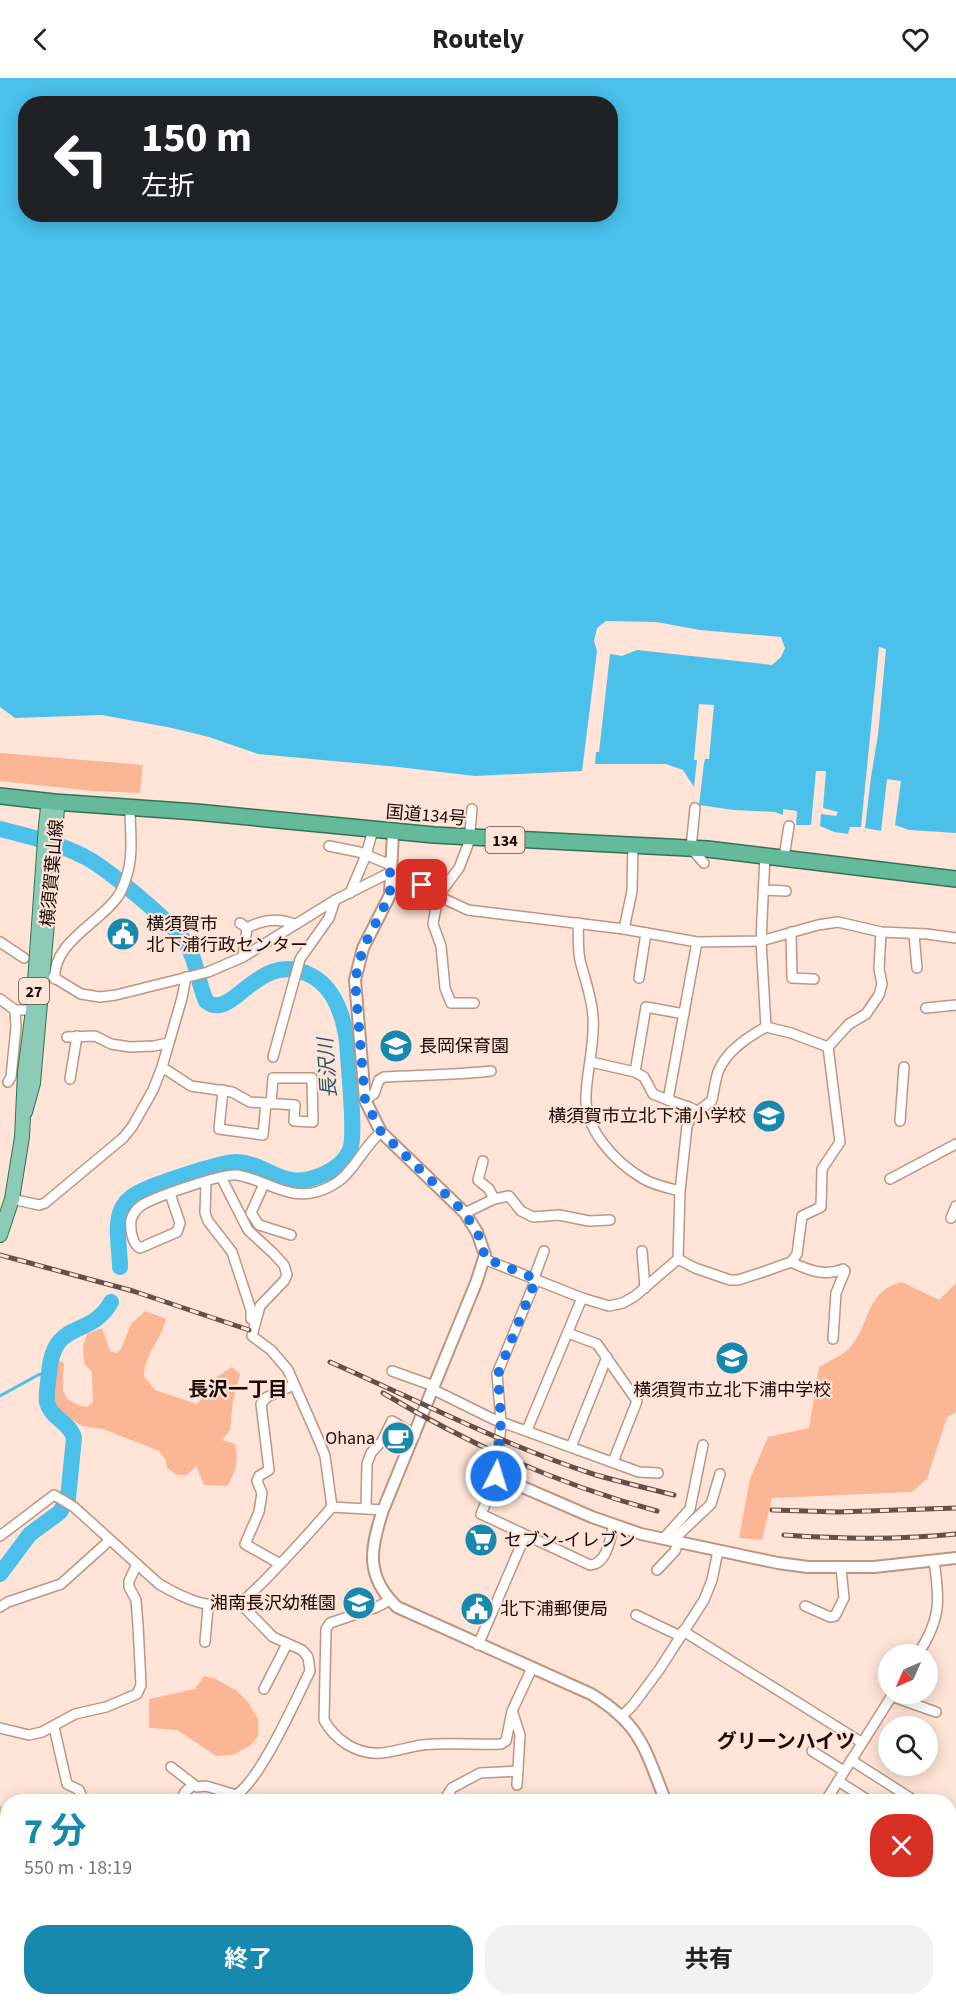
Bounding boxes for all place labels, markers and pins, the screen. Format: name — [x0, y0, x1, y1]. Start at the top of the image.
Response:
pin — [396, 859, 447, 910]
place label: 横須賀市 北下浦行政センター — [146, 912, 308, 958]
public building icon: 横須賀市 北下浦行政センター — [105, 916, 141, 952]
school or university icon: 長岡保育園 — [378, 1028, 414, 1064]
place label: 長岡保育園 — [419, 1034, 509, 1059]
school or university icon: 横須賀市立北下浦小学校 — [751, 1098, 787, 1134]
place label: 横須賀市立北下浦小学校 — [548, 1104, 746, 1129]
school or university icon: 横須賀市立北下浦中学校 — [714, 1340, 750, 1376]
place label: 横須賀市立北下浦中学校 — [633, 1378, 831, 1403]
cafe icon: Ohana — [380, 1420, 416, 1456]
place label: Ohana — [325, 1426, 375, 1451]
supermarket icon: セブン-イレブン — [463, 1522, 499, 1558]
place label: セブン-イレブン — [504, 1528, 636, 1553]
school or university icon: 湘南長沢幼稚園 — [341, 1585, 377, 1621]
place label: 湘南長沢幼稚園 — [210, 1591, 336, 1616]
public building icon: 北下浦郵便局 — [459, 1591, 495, 1627]
place label: 北下浦郵便局 — [500, 1597, 608, 1622]

